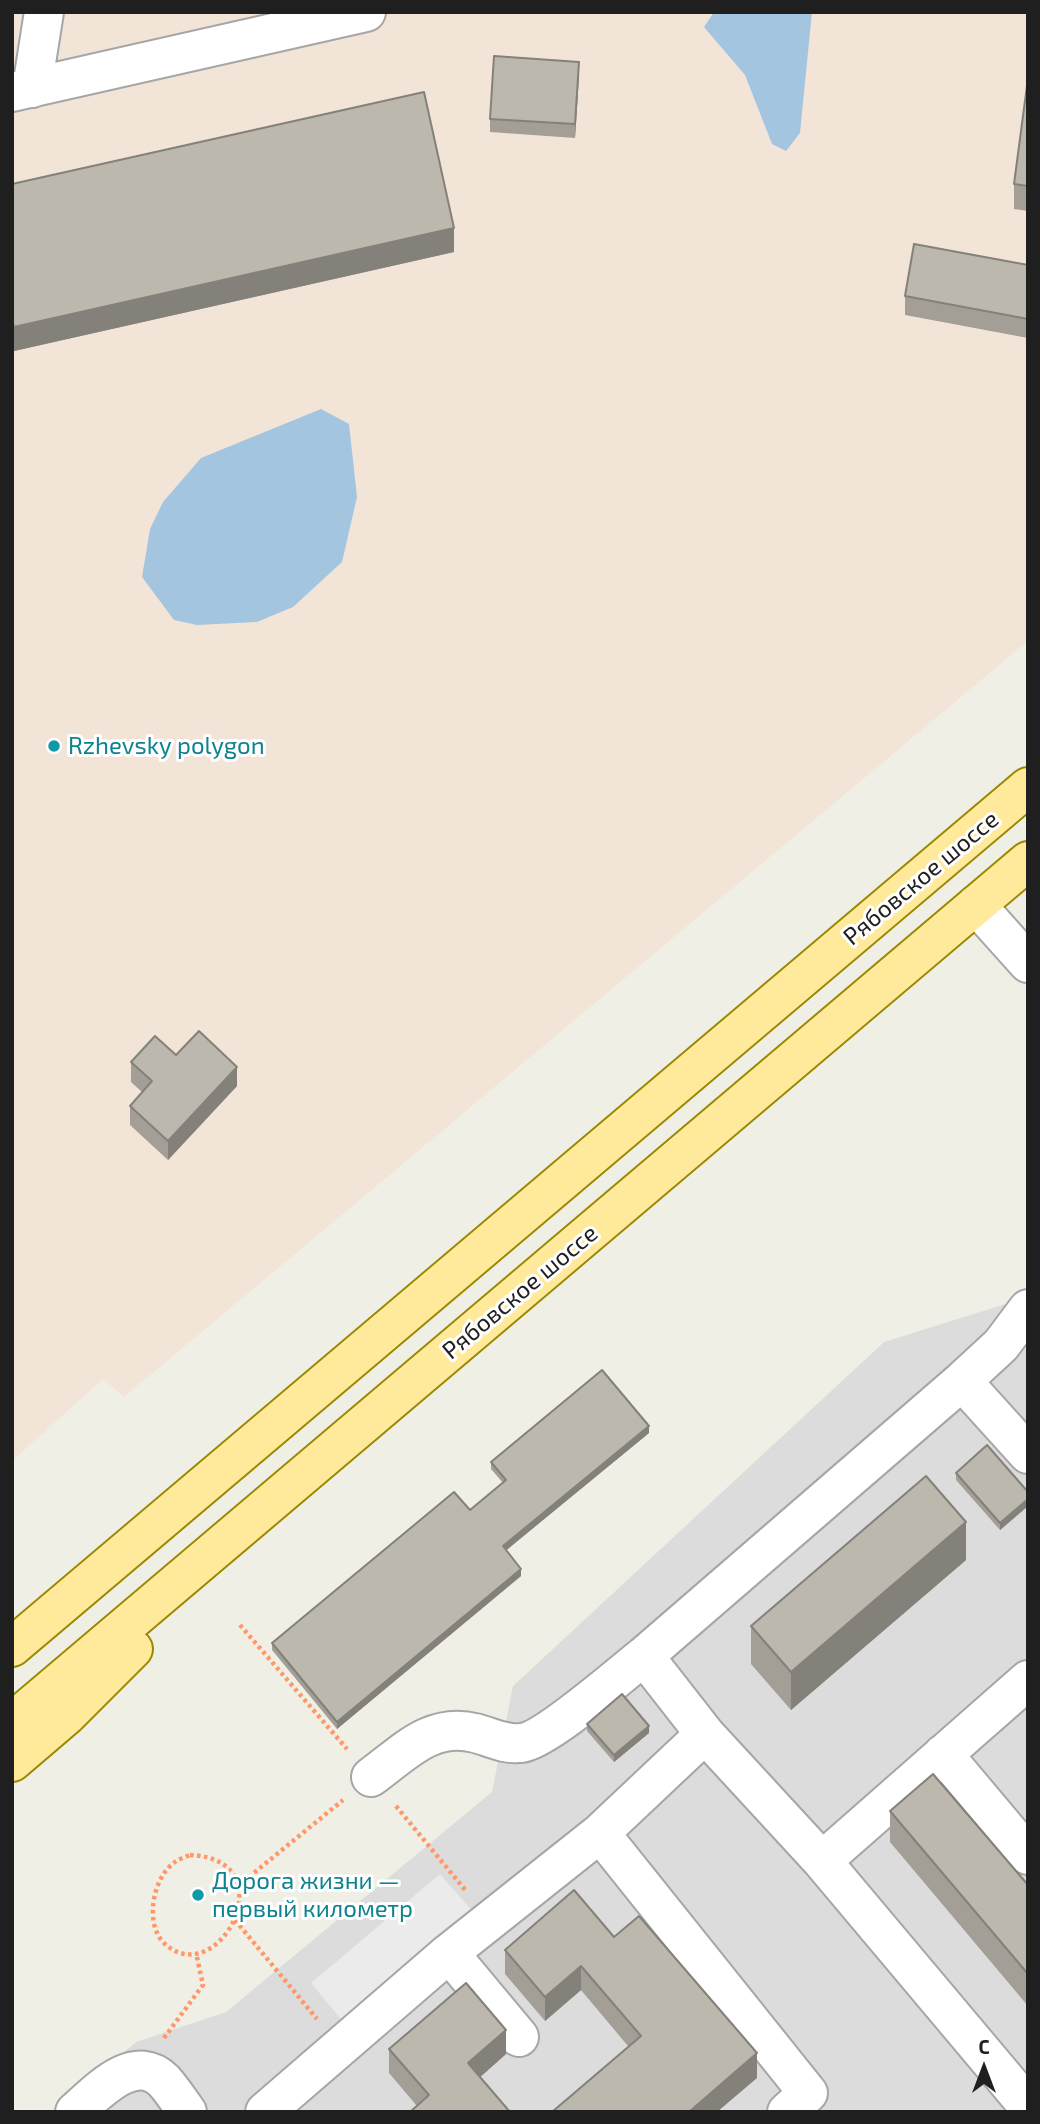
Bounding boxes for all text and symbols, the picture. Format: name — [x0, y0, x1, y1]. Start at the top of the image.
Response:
place label: Rzhevsky polygon — [68, 732, 265, 760]
marker: Rzhevsky polygon — [46, 738, 62, 754]
street label: Рябовское шоссе — [838, 805, 1004, 951]
street label: Рябовское шоссе — [437, 1219, 603, 1365]
place label: Дорога жизни — первый километр — [212, 1867, 413, 1923]
marker: Дорога жизни — первый километр — [190, 1887, 206, 1903]
north arrow — [949, 2033, 1019, 2103]
text: С — [978, 2035, 990, 2058]

